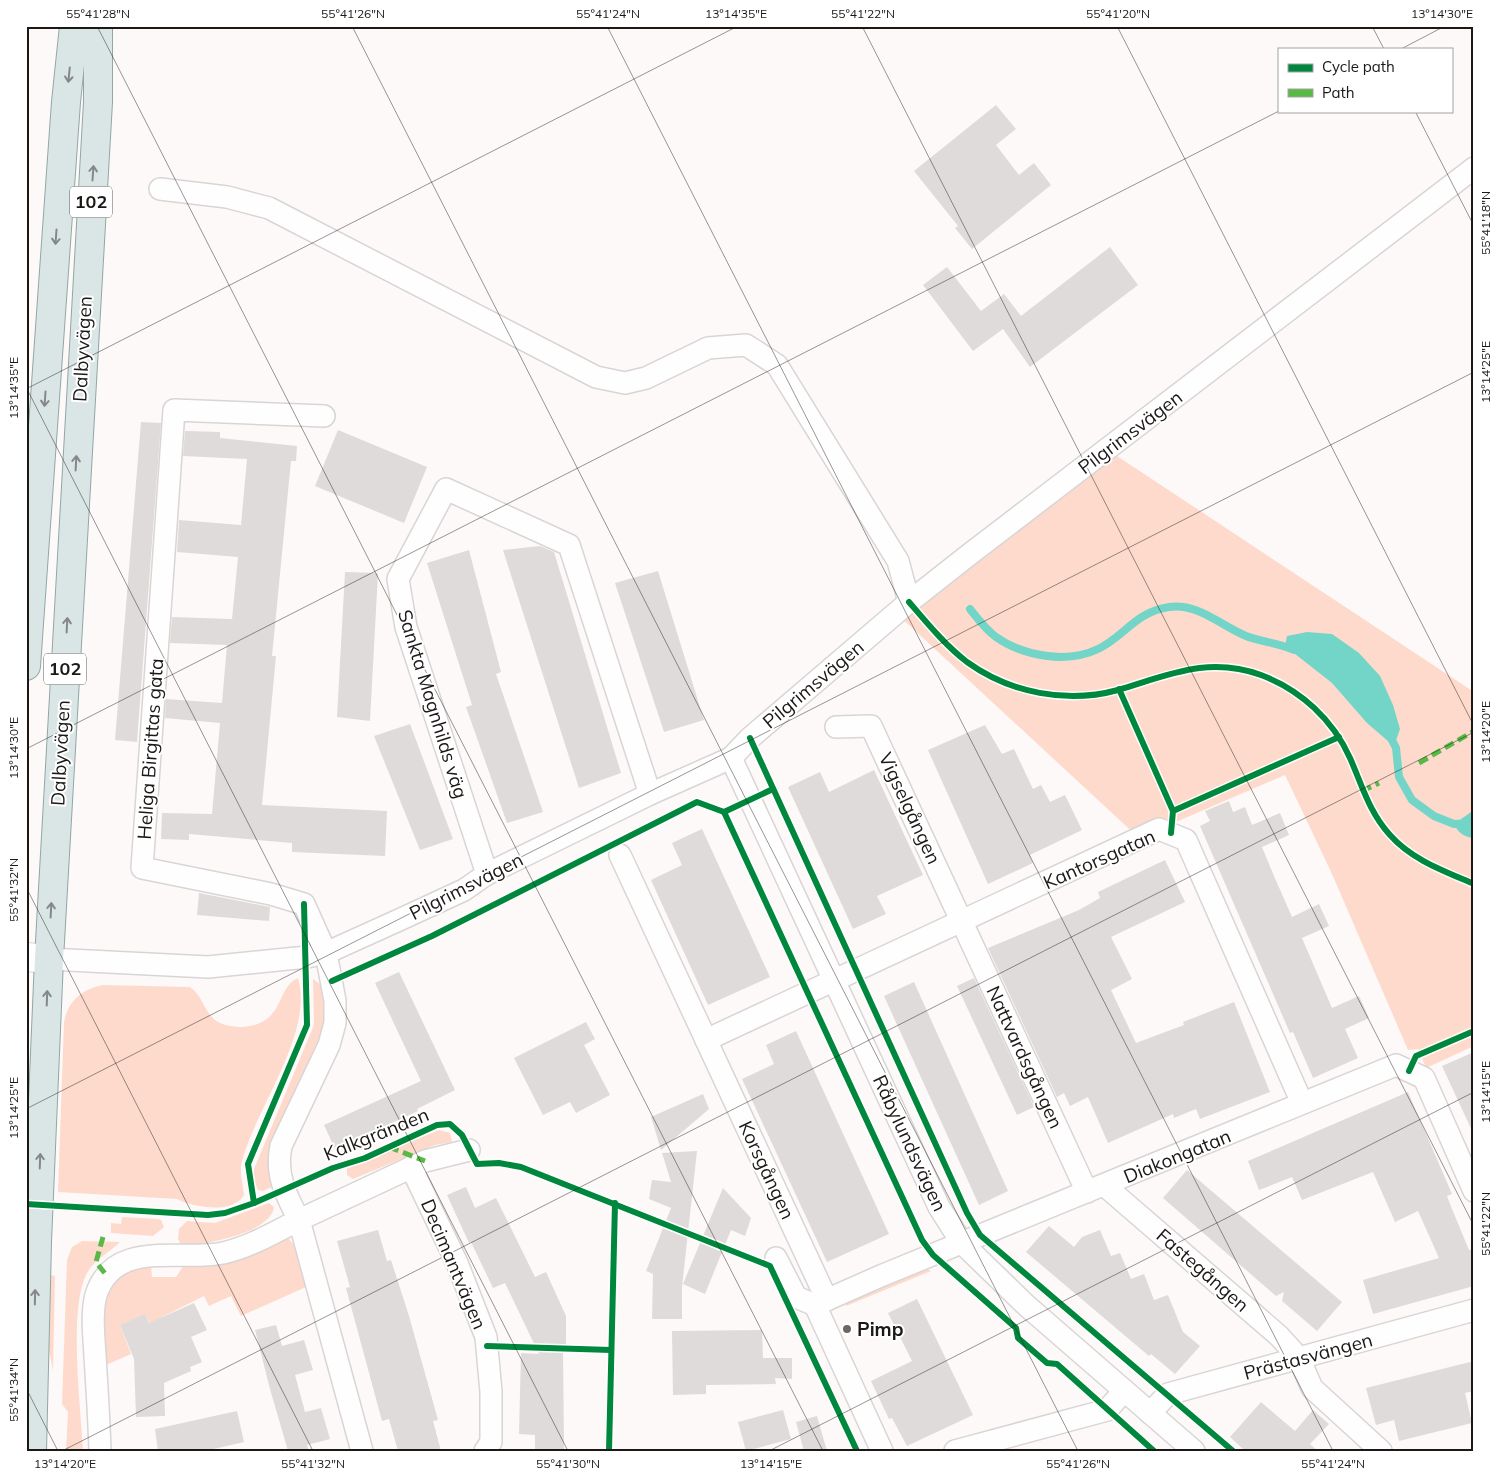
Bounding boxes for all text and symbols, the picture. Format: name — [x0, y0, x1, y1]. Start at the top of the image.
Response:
text: 55°41'28"N — [66, 6, 130, 21]
text: 55°41'26"N — [321, 6, 385, 21]
text: 55°41'24"N — [576, 6, 640, 21]
text: 13°14'35"E — [705, 6, 767, 21]
text: 55°41'22"N — [831, 6, 895, 21]
text: 55°41'20"N — [1086, 6, 1150, 21]
text: 13°14'30"E — [1411, 6, 1473, 21]
legend — [1278, 48, 1452, 112]
text: Cycle path — [1322, 57, 1395, 76]
one-way arrow — [64, 66, 73, 82]
text: Path — [1322, 83, 1354, 102]
one-way arrow — [89, 165, 98, 181]
road number: 102 — [70, 186, 112, 218]
text: 55°41'18"N — [1478, 191, 1493, 255]
one-way arrow — [52, 228, 61, 244]
street label: Dalbyvägen — [67, 295, 97, 403]
text: 13°14'25"E — [1478, 341, 1493, 403]
text: 13°14'35"E — [6, 357, 21, 419]
street label: Pilgrimsvägen — [1073, 385, 1187, 479]
one-way arrow — [40, 391, 50, 407]
one-way arrow — [71, 455, 80, 471]
street label: Sankta Magnhilds väg — [393, 607, 473, 801]
one-way arrow — [63, 618, 72, 634]
street label: Pilgrimsvägen — [758, 635, 868, 733]
road number: 102 — [44, 654, 86, 684]
street label: Heliga Birgittas gata — [132, 658, 168, 840]
street label: Dalbyvägen — [45, 699, 75, 807]
text: 13°14'20"E — [1478, 701, 1493, 763]
text: 13°14'30"E — [6, 717, 21, 779]
street label: Vigselgången — [874, 748, 946, 868]
street label: Kantorsgatan — [1039, 824, 1159, 894]
street label: Pilgrimsvägen — [405, 847, 527, 925]
text: 55°41'32"N — [6, 858, 21, 922]
one-way arrow — [47, 902, 56, 918]
street label: Nattvardsgången — [981, 982, 1069, 1132]
one-way arrow — [42, 990, 52, 1006]
text: 13°14'15"E — [1478, 1061, 1493, 1123]
street label: Råbylundsvägen — [868, 1071, 952, 1215]
text: 13°14'25"E — [6, 1077, 21, 1139]
street label: Kalkgränden — [320, 1102, 432, 1166]
street label: Korsgången — [734, 1117, 800, 1223]
street label: Diakongatan — [1120, 1124, 1234, 1188]
one-way arrow — [36, 1153, 45, 1169]
text: 55°41'22"N — [1478, 1192, 1493, 1256]
street label: Decimantvägen — [416, 1195, 492, 1333]
street label: Fastegången — [1152, 1223, 1254, 1317]
one-way arrow — [30, 1289, 40, 1306]
place label: Pimp — [857, 1317, 904, 1341]
marker: Pimp — [841, 1323, 853, 1335]
street label: Prästasvängen — [1241, 1327, 1375, 1385]
text: 55°41'34"N — [6, 1358, 21, 1422]
text: 13°14'20"E — [34, 1456, 96, 1471]
text: 55°41'32"N — [281, 1456, 345, 1471]
text: 55°41'30"N — [536, 1456, 600, 1471]
text: 13°14'15"E — [740, 1456, 802, 1471]
text: 55°41'26"N — [1046, 1456, 1110, 1471]
text: 55°41'24"N — [1301, 1456, 1365, 1471]

